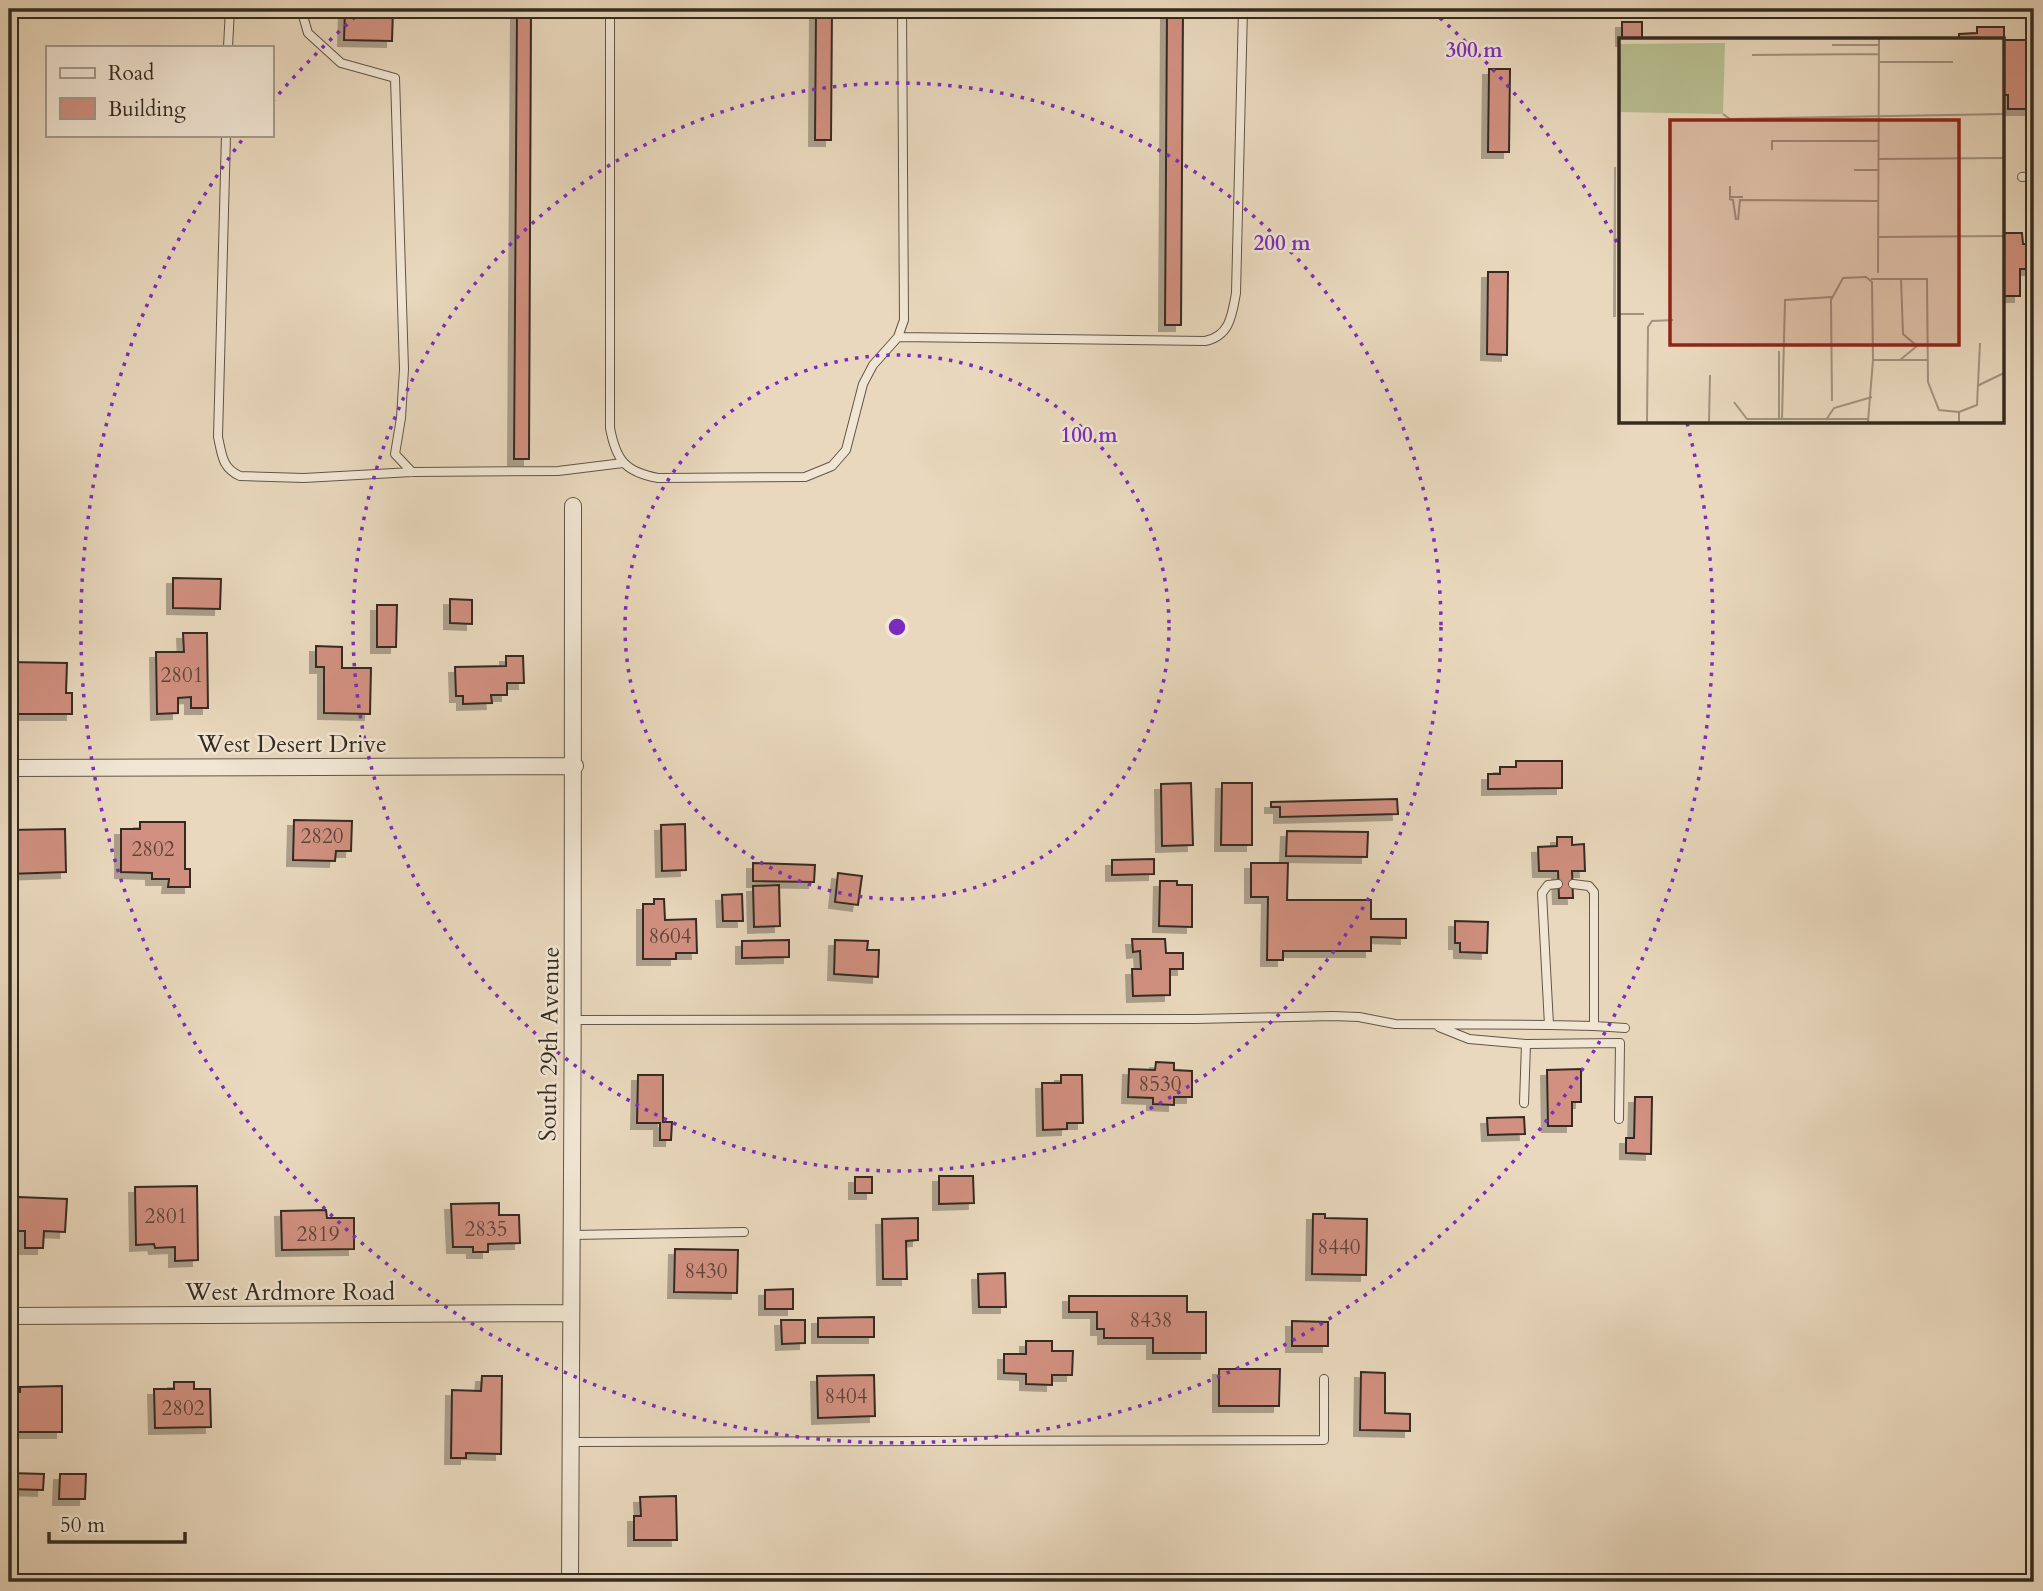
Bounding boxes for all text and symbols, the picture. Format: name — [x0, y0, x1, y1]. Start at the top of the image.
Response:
text: 300 m — [1445, 36, 1503, 65]
inset map — [1619, 38, 2004, 424]
legend — [46, 46, 273, 136]
text: Road — [108, 59, 154, 88]
text: Building — [108, 95, 186, 124]
text: 200 m — [1253, 229, 1311, 258]
text: 100 m — [1060, 421, 1118, 450]
centre of rings — [885, 615, 909, 639]
house number: 2801 — [160, 661, 204, 690]
street label: West Desert Drive — [196, 728, 387, 761]
house number: 2820 — [300, 822, 344, 851]
house number: 2802 — [131, 835, 175, 864]
house number: 8604 — [648, 922, 692, 951]
street label: South 29th Avenue — [531, 946, 568, 1142]
house number: 8530 — [1138, 1070, 1182, 1099]
house number: 2801 — [144, 1202, 188, 1231]
house number: 2835 — [464, 1215, 508, 1244]
house number: 2819 — [296, 1220, 340, 1249]
house number: 8440 — [1317, 1233, 1361, 1262]
house number: 8430 — [684, 1257, 728, 1286]
street label: West Ardmore Road — [184, 1276, 395, 1309]
house number: 8438 — [1129, 1306, 1173, 1335]
house number: 8404 — [824, 1382, 868, 1411]
house number: 2802 — [161, 1394, 205, 1423]
scale bar — [49, 1500, 186, 1544]
text: 50 m — [60, 1511, 105, 1540]

